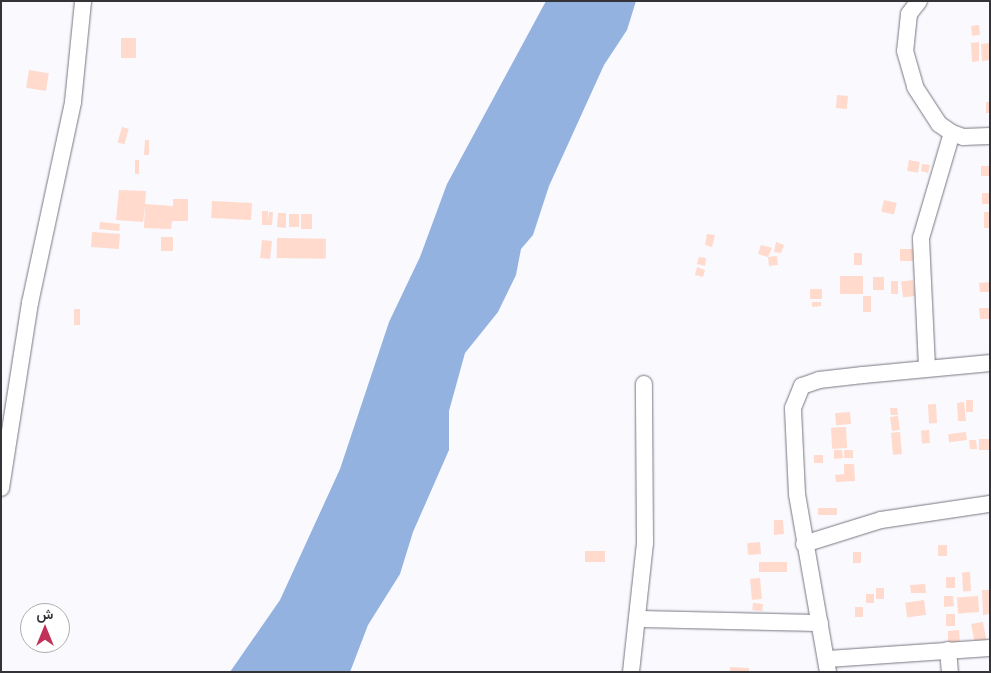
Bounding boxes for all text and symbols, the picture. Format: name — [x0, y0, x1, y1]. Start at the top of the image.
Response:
north arrow — [20, 603, 70, 653]
text: ش — [37, 606, 53, 622]

